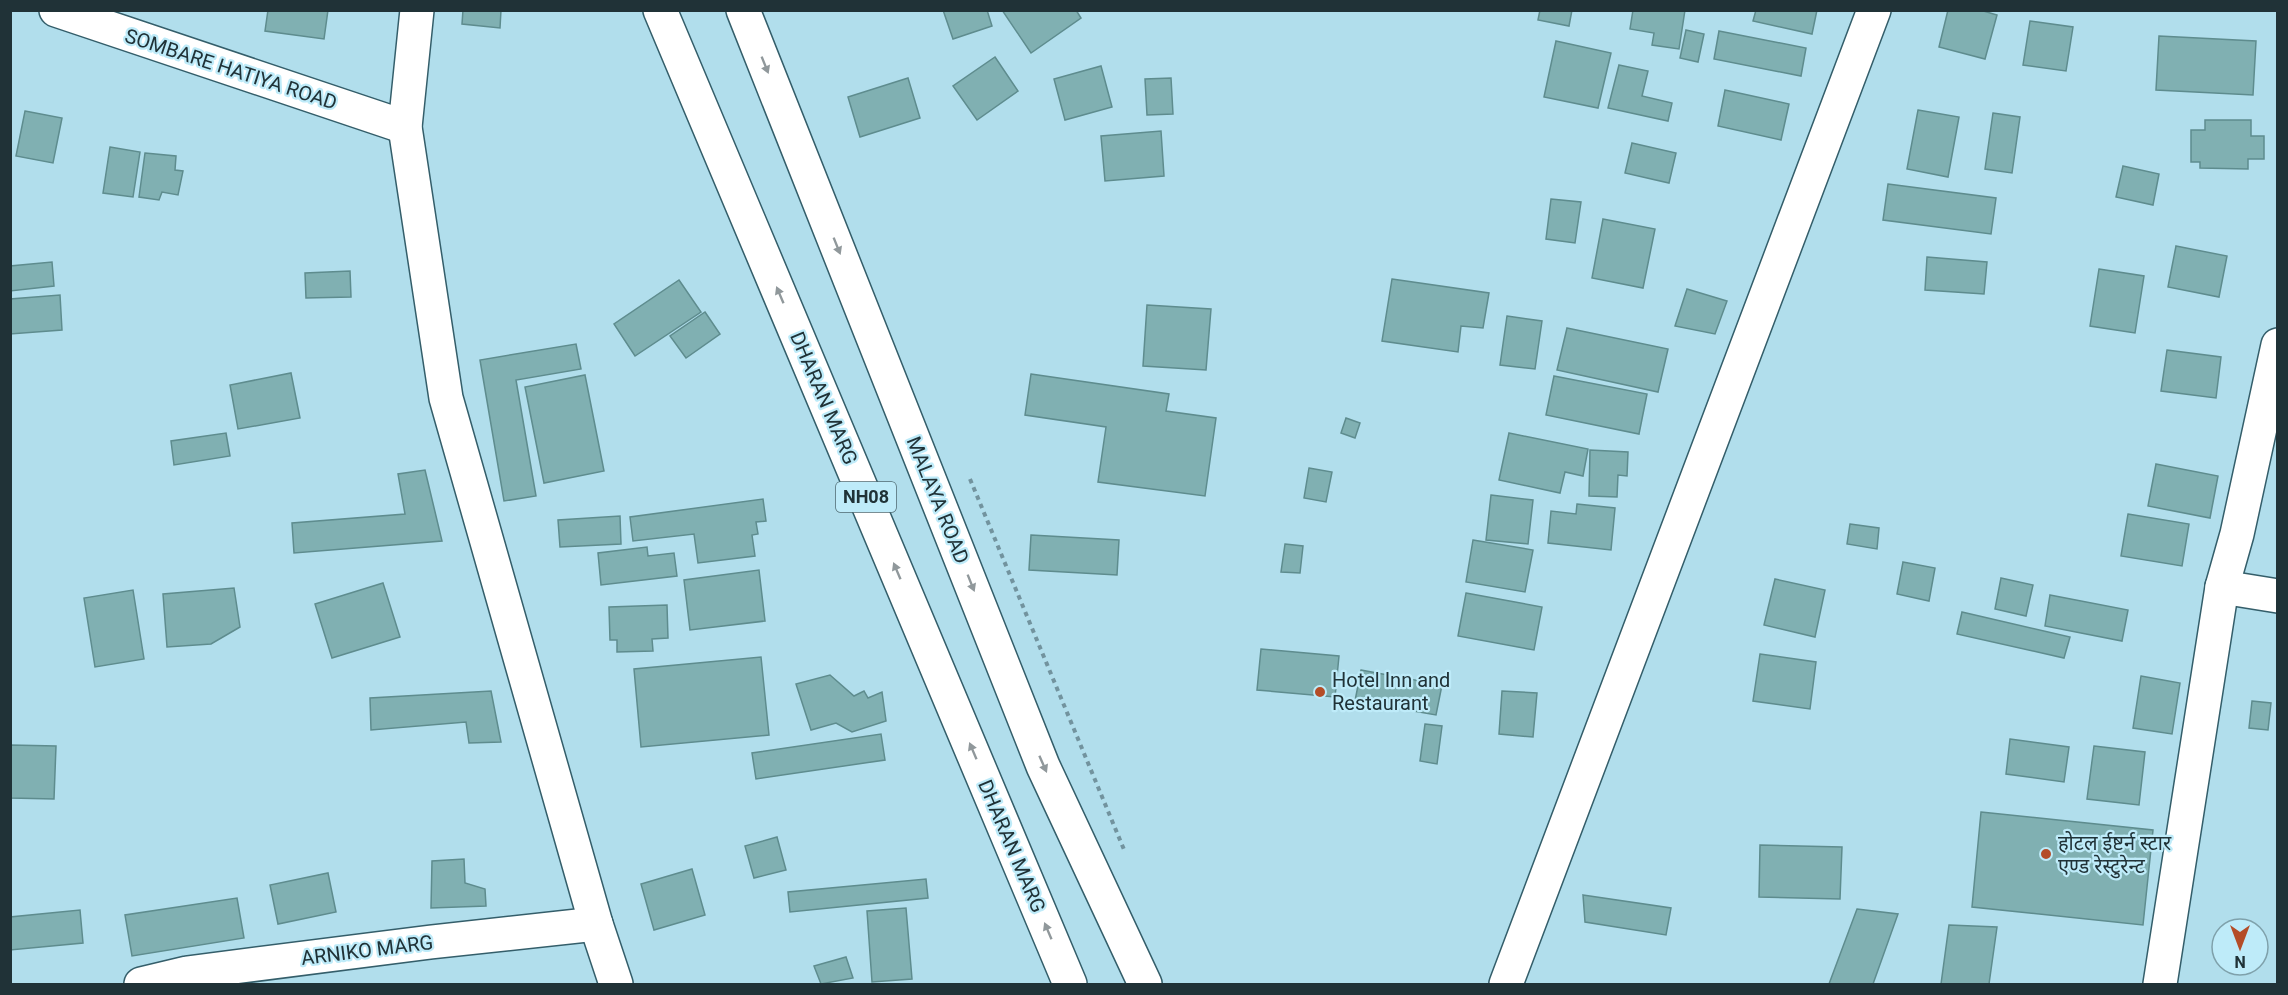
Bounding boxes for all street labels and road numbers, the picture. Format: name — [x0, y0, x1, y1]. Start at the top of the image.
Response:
street label: SOMBARE HATIYA ROAD — [122, 23, 340, 115]
street label: DHARAN MARG — [785, 328, 863, 468]
street label: MALAYA ROAD — [902, 433, 974, 567]
road number: NH08 — [836, 482, 896, 512]
street label: DHARAN MARG — [973, 776, 1051, 916]
street label: ARNIKO MARG — [300, 930, 434, 970]

